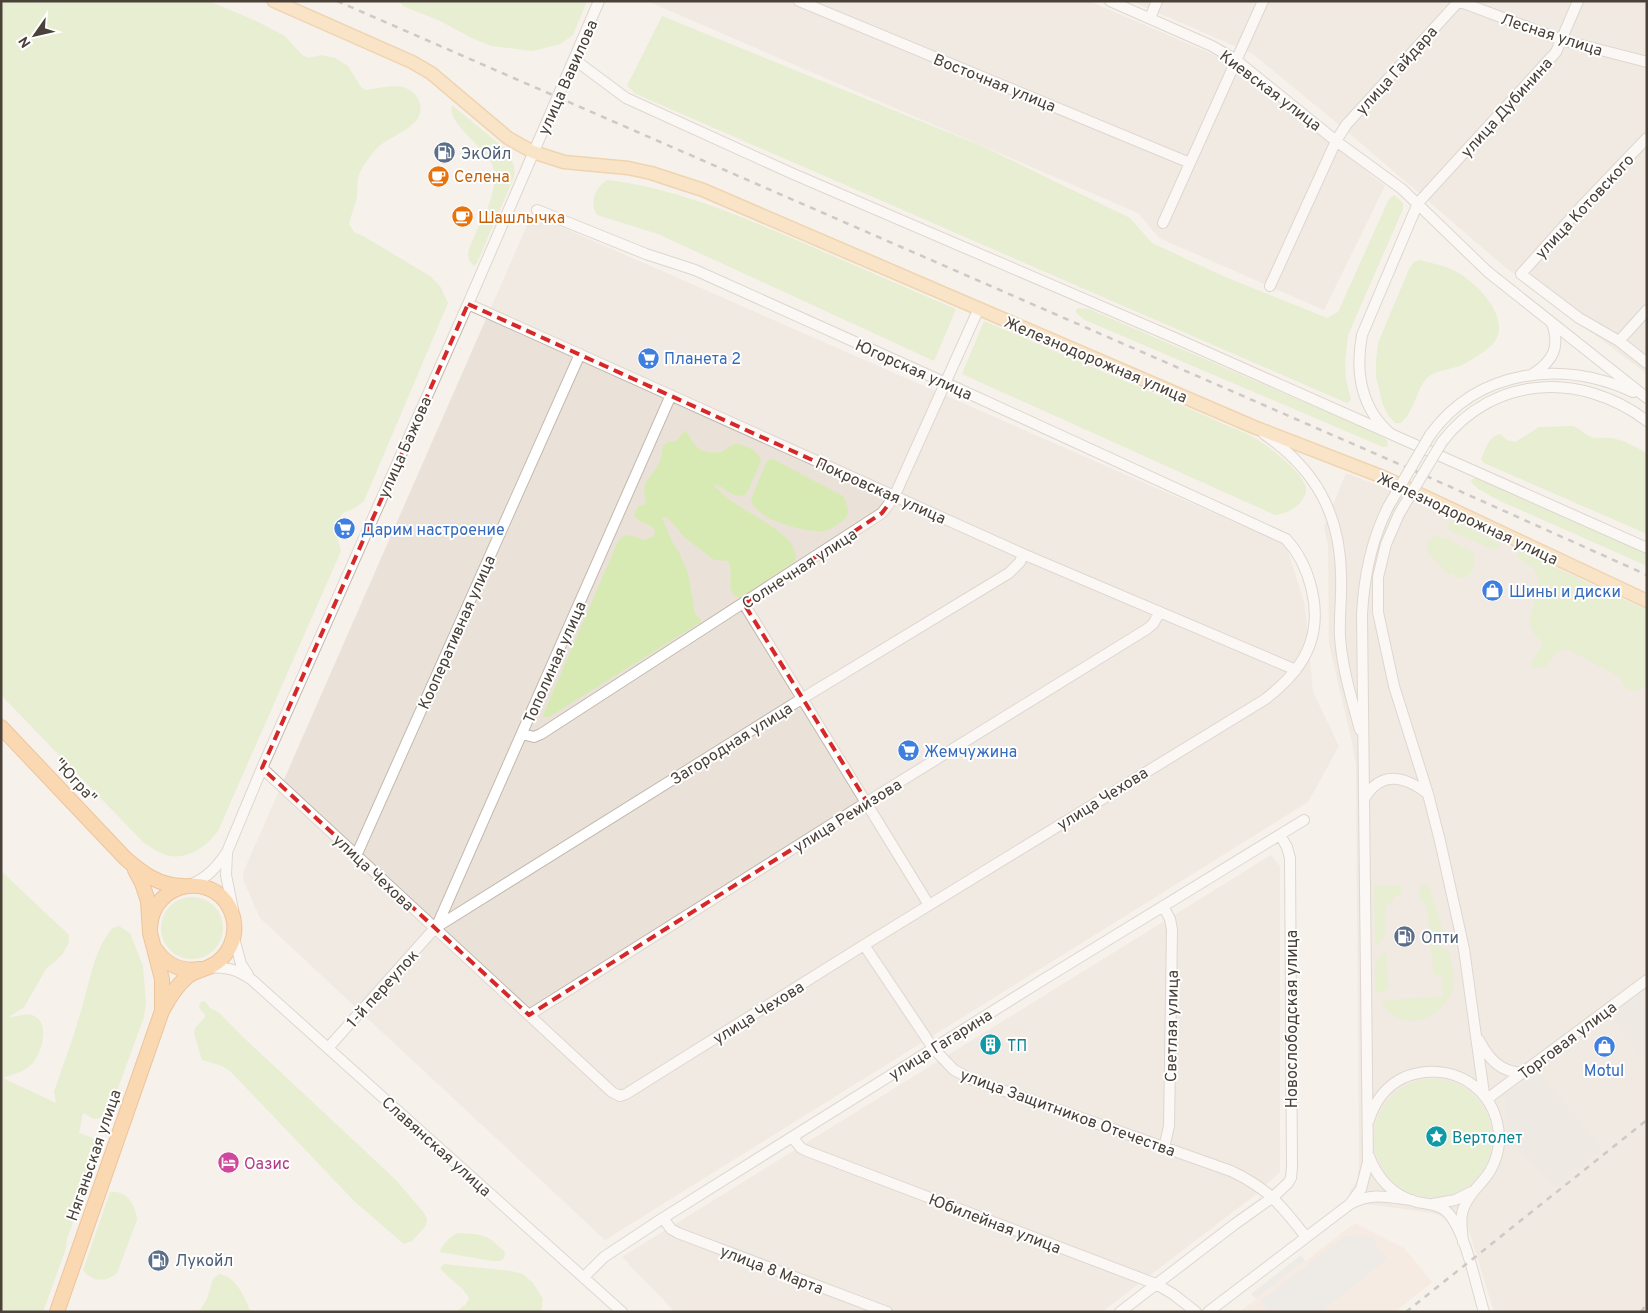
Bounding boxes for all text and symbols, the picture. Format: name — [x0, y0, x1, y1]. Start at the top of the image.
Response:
north arrow — [10, 10, 60, 60]
street label: Лесная улица — [1498, 10, 1605, 62]
street label: улица Вавилова — [535, 17, 603, 138]
street label: улица Гайдара — [1352, 23, 1443, 120]
text: N — [16, 33, 35, 50]
street label: Киевская улица — [1215, 47, 1325, 136]
street label: Восточная улица — [930, 50, 1058, 118]
street label: улица Дубинина — [1457, 54, 1558, 162]
fuel station icon: ЭкОйл — [433, 141, 457, 165]
place label: ЭкОйл — [461, 145, 511, 165]
street label: улица Котовского — [1532, 151, 1639, 264]
cafe icon: Селена — [426, 164, 450, 188]
place label: Селена — [454, 168, 510, 188]
cafe icon: Шашлычка — [450, 205, 474, 229]
place label: Шашлычка — [478, 209, 565, 229]
street label: Железнодорожная улица — [1001, 313, 1190, 409]
street label: Югорская улица — [851, 336, 975, 406]
supermarket icon: Планета 2 — [636, 346, 660, 370]
place label: Планета 2 — [664, 350, 741, 370]
street label: улица Бажова — [375, 394, 437, 502]
street label: Покровская улица — [812, 454, 949, 530]
street label: Железнодорожная улица — [1374, 469, 1561, 571]
supermarket icon: Дарим настроение — [333, 517, 357, 541]
place label: Дарим настроение — [361, 521, 505, 541]
street label: Солнечная улица — [739, 525, 862, 614]
street label: Кооперативная улица — [415, 553, 501, 713]
shop icon: Шины и диски — [1481, 579, 1505, 603]
place label: Шины и диски — [1509, 583, 1621, 603]
street label: Тополиная улица — [520, 599, 592, 727]
street label: Загородная улица — [667, 699, 797, 790]
supermarket icon: Жемчужина — [896, 739, 920, 763]
place label: Жемчужина — [924, 743, 1017, 763]
street label: "Югра" — [49, 755, 100, 808]
street label: улица Чехова — [1054, 764, 1152, 836]
street label: улица Ремизова — [790, 775, 906, 858]
street label: улица Чехова — [328, 831, 417, 916]
fuel station icon: Опти — [1393, 925, 1417, 949]
place label: Опти — [1421, 929, 1459, 949]
street label: Новослободская улица — [1283, 930, 1303, 1108]
street label: 1-й переулок — [343, 946, 424, 1033]
street label: Светлая улица — [1162, 970, 1184, 1082]
street label: улица Чехова — [710, 978, 808, 1050]
street label: Торговая улица — [1515, 998, 1621, 1085]
street label: улица Гагарина — [886, 1006, 997, 1086]
building icon: ТП — [979, 1033, 1003, 1057]
shop icon: Motul — [1592, 1034, 1616, 1058]
place label: ТП — [1007, 1037, 1027, 1057]
place label: Motul — [1584, 1062, 1624, 1082]
street label: улица Защитников Отечества — [957, 1066, 1178, 1162]
street label: Няганьская улица — [63, 1087, 127, 1224]
street label: Славянская улица — [377, 1093, 495, 1202]
place icon: Вертолет — [1424, 1125, 1448, 1149]
place label: Вертолет — [1452, 1129, 1523, 1149]
hotel icon: Оазис — [216, 1151, 240, 1175]
place label: Оазис — [244, 1155, 290, 1175]
street label: Юбилейная улица — [925, 1190, 1063, 1259]
street label: улица 8 Марта — [717, 1242, 826, 1300]
fuel station icon: Лукойл — [147, 1248, 171, 1272]
place label: Лукойл — [175, 1252, 233, 1272]

